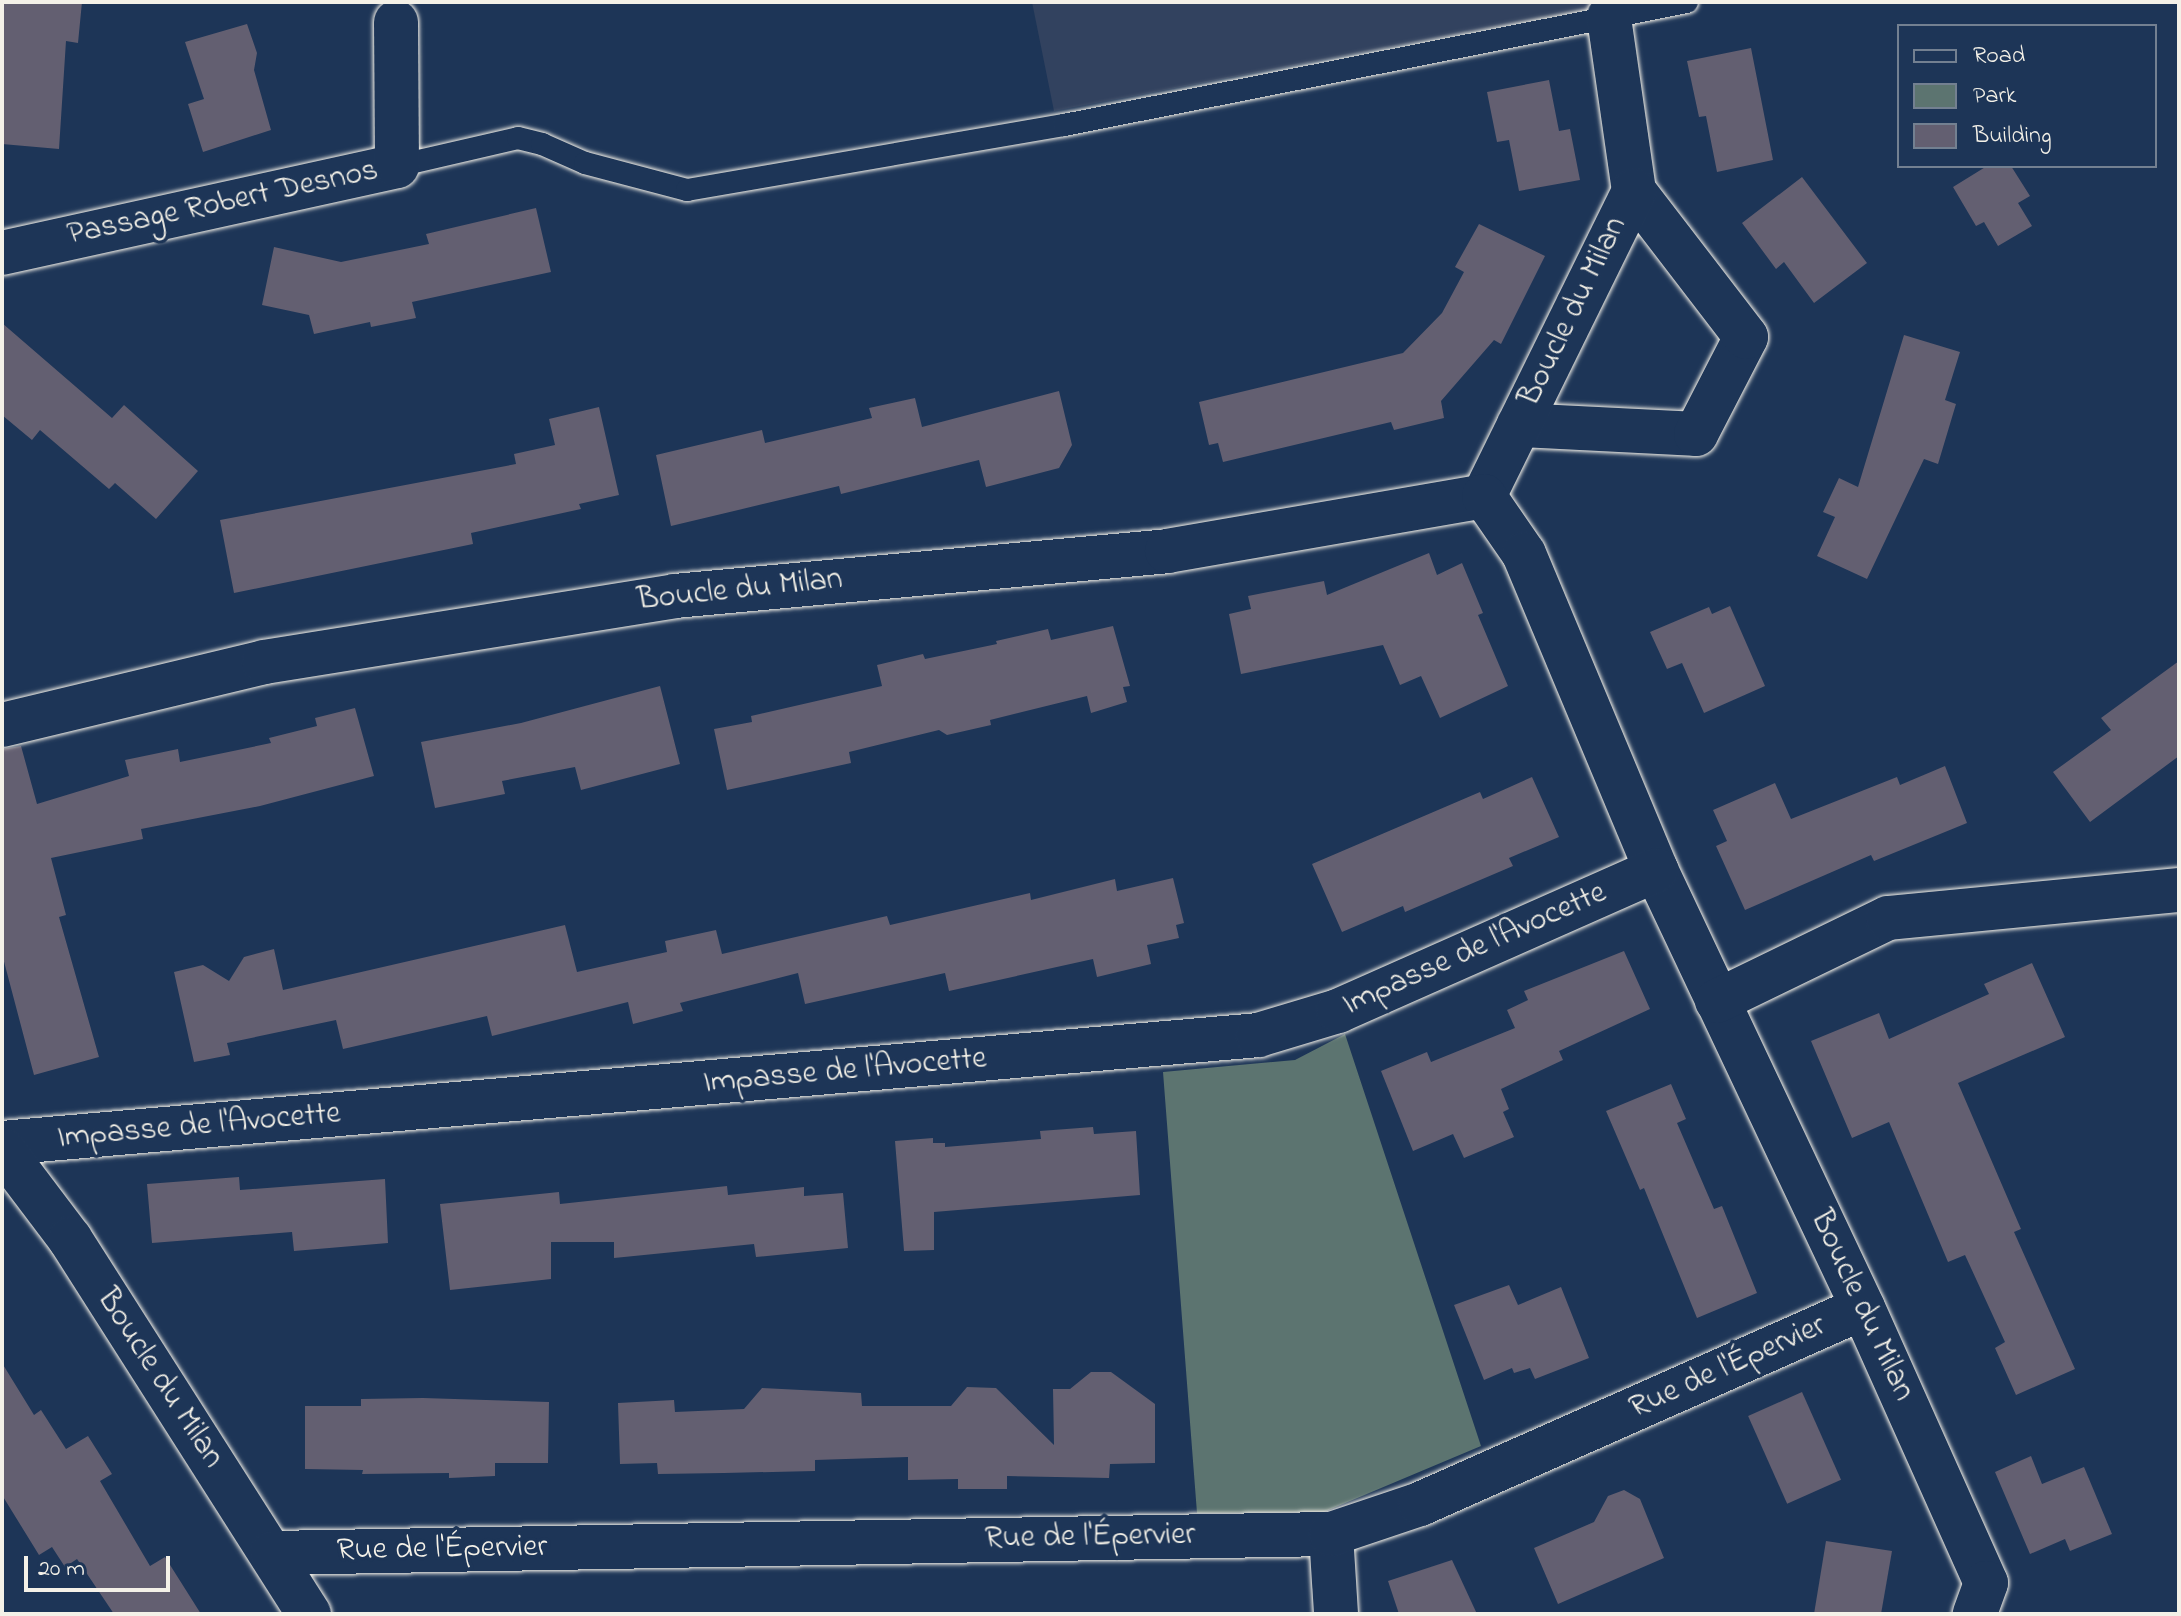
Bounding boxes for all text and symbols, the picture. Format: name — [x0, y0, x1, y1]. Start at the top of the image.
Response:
legend — [1897, 24, 2157, 168]
text: Road — [1973, 39, 2025, 74]
text: Park — [1973, 79, 2016, 114]
text: Building — [1973, 119, 2052, 154]
street label: Passage Robert Desnos — [64, 152, 382, 256]
street label: Boucle du Milan — [1512, 211, 1636, 413]
street label: Boucle du Milan — [636, 561, 844, 621]
street label: Impasse de l'Avocette — [1337, 875, 1613, 1025]
street label: Impasse de l'Avocette — [702, 1040, 988, 1104]
street label: Impasse de l'Avocette — [56, 1095, 342, 1159]
street label: Boucle du Milan — [1800, 1204, 1922, 1408]
street label: Boucle du Milan — [87, 1282, 231, 1476]
street label: Rue de l'Épervier — [1624, 1308, 1832, 1428]
street label: Rue de l'Épervier — [984, 1517, 1196, 1559]
street label: Rue de l'Épervier — [336, 1529, 548, 1571]
scale bar — [28, 1540, 174, 1590]
text: 20 m — [38, 1552, 85, 1587]

